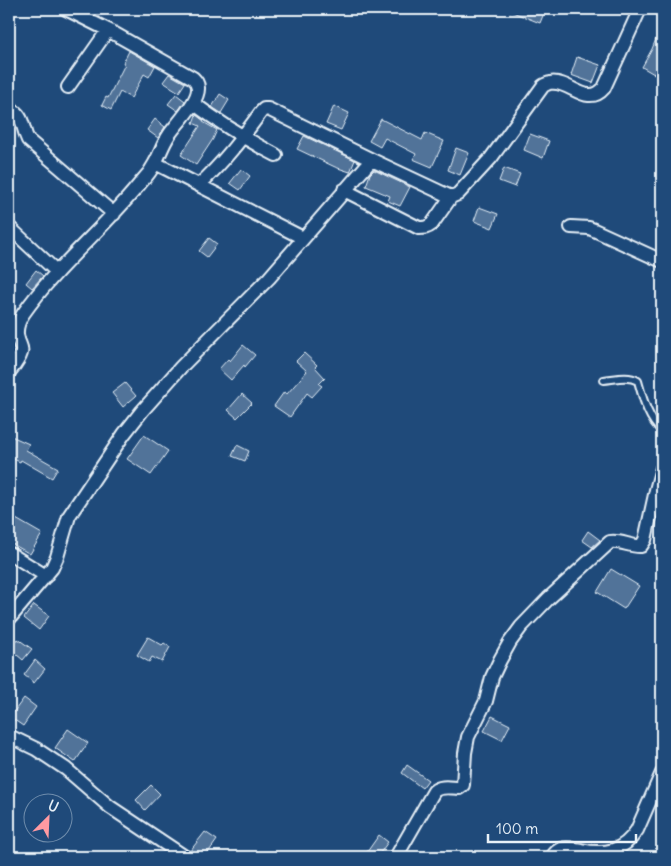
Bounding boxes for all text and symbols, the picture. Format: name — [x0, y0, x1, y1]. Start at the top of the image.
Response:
north arrow — [22, 794, 72, 844]
text: U — [45, 796, 61, 816]
scale bar — [488, 811, 636, 843]
text: 100 m — [496, 819, 538, 838]

